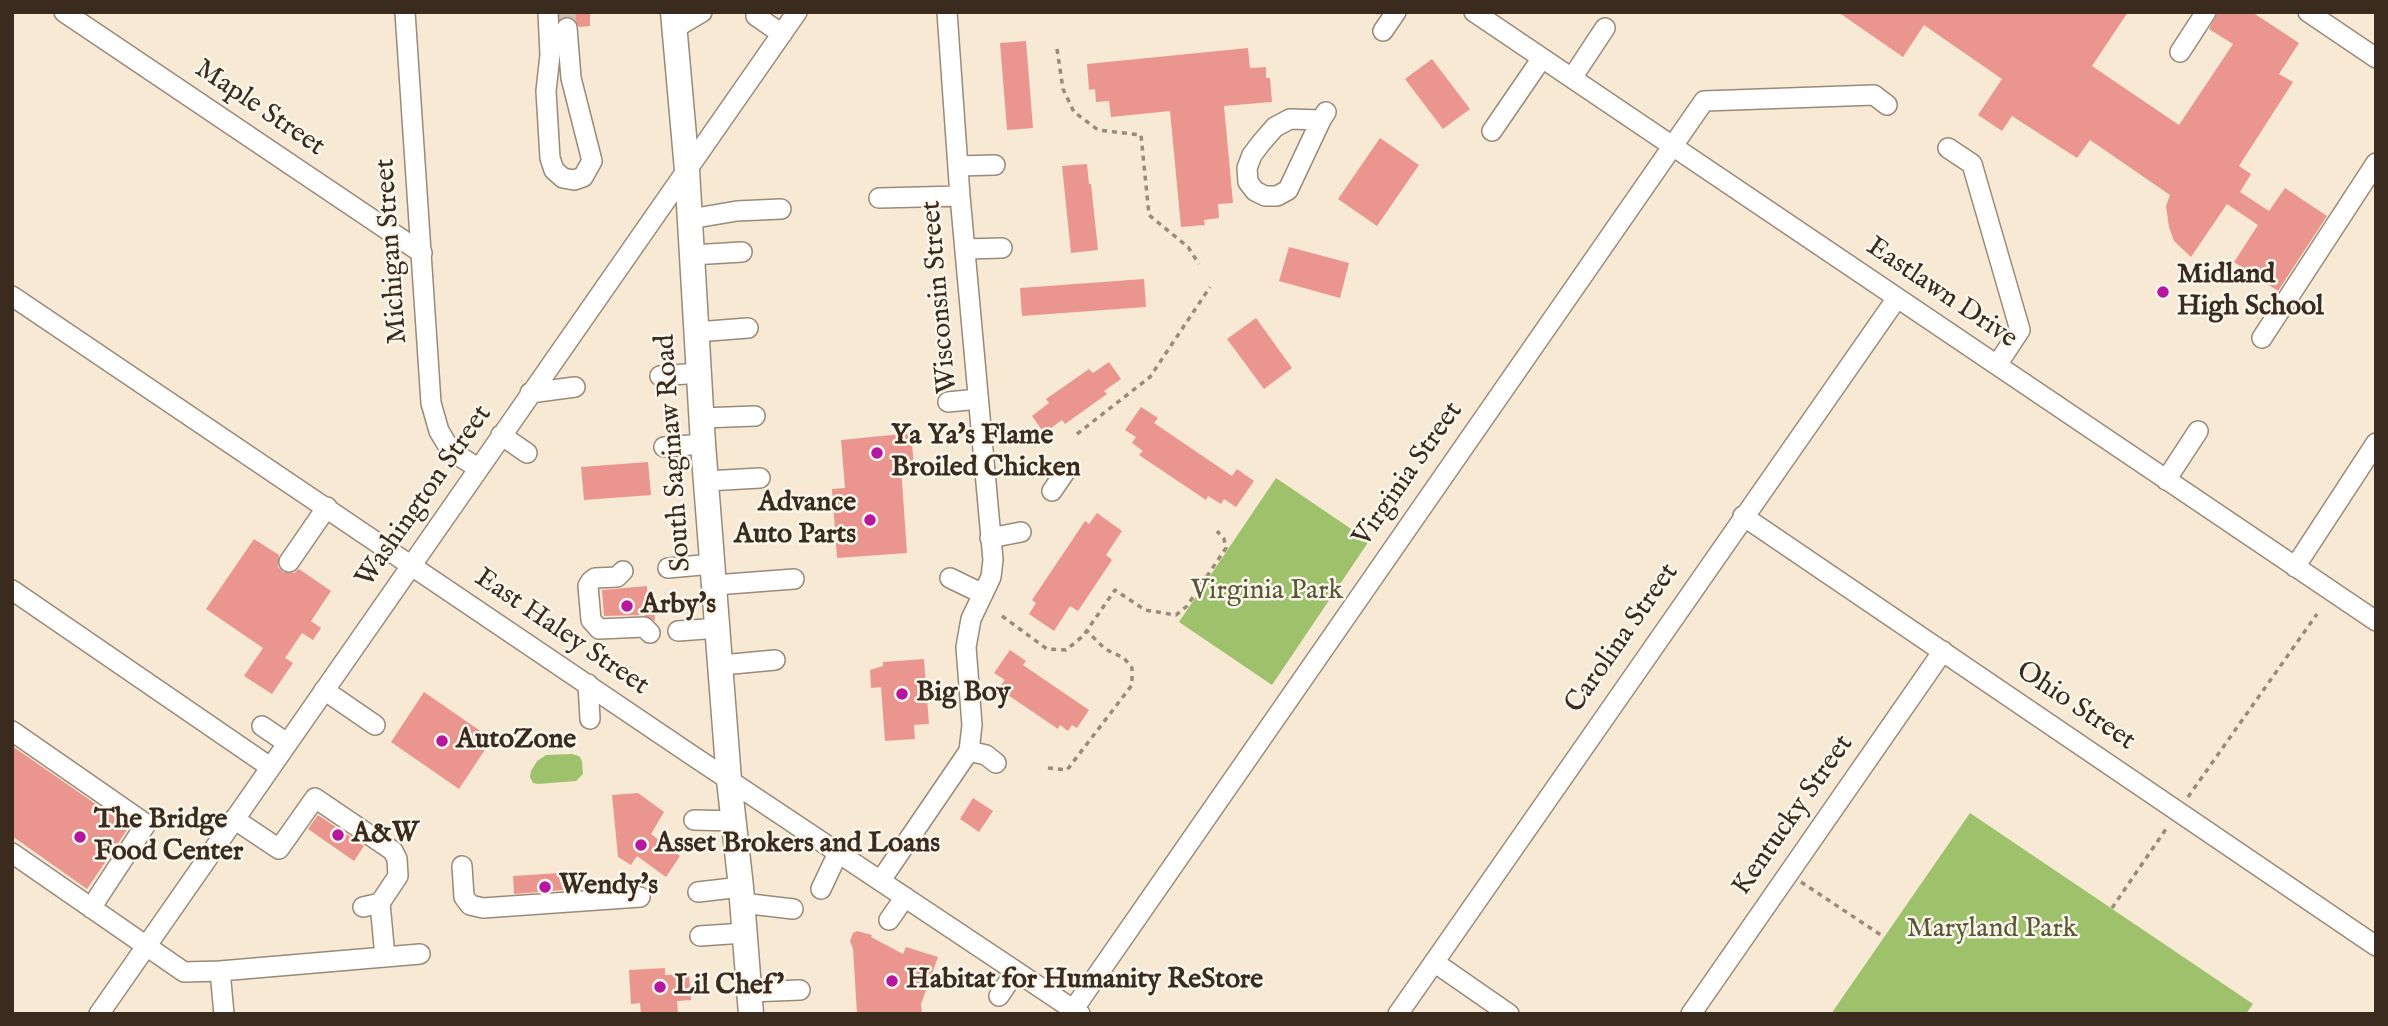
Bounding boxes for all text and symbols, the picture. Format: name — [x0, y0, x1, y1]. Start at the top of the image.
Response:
street label: Maple Street — [188, 53, 330, 165]
street label: Michigan Street — [370, 157, 416, 345]
street label: Wisconsin Street — [916, 199, 966, 395]
street label: Eastlawn Drive — [1859, 231, 2023, 357]
place label: Midland High School — [2177, 259, 2324, 325]
marker: Midland High School — [2155, 284, 2171, 300]
street label: South Saginaw Road — [650, 333, 700, 573]
street label: Virginia Street — [1347, 396, 1471, 554]
street label: Washington Street — [350, 399, 500, 595]
place label: Ya Ya's Flame Broiled Chicken — [891, 420, 1081, 486]
marker: Ya Ya's Flame Broiled Chicken — [869, 445, 885, 461]
place label: Advance Auto Parts — [734, 487, 856, 553]
marker: Advance Auto Parts — [862, 512, 878, 528]
street label: Carolina Street — [1559, 558, 1687, 720]
street label: East Haley Street — [467, 562, 655, 704]
park label: Virginia Park — [1191, 575, 1343, 609]
place label: Arby's — [641, 589, 716, 623]
marker: Arby's — [619, 598, 635, 614]
street label: Ohio Street — [2009, 655, 2141, 759]
place label: Big Boy — [916, 677, 1010, 711]
marker: Big Boy — [894, 686, 910, 702]
place label: AutoZone — [456, 724, 576, 758]
street label: Kentucky Street — [1726, 729, 1862, 903]
marker: AutoZone — [434, 733, 450, 749]
place label: The Bridge Food Center — [94, 804, 243, 870]
place label: A&W — [352, 818, 419, 852]
marker: A&W — [330, 827, 346, 843]
place label: Asset Brokers and Loans — [655, 828, 940, 862]
marker: The Bridge Food Center — [72, 829, 88, 845]
marker: Asset Brokers and Loans — [633, 837, 649, 853]
place label: Wendy's — [559, 870, 658, 904]
marker: Wendy's — [537, 879, 553, 895]
park label: Maryland Park — [1906, 913, 2078, 947]
place label: Habitat for Humanity ReStore — [906, 964, 1263, 998]
place label: Lil Chef' — [674, 970, 784, 1004]
marker: Habitat for Humanity ReStore — [884, 973, 900, 989]
marker: Lil Chef' — [652, 979, 668, 995]

